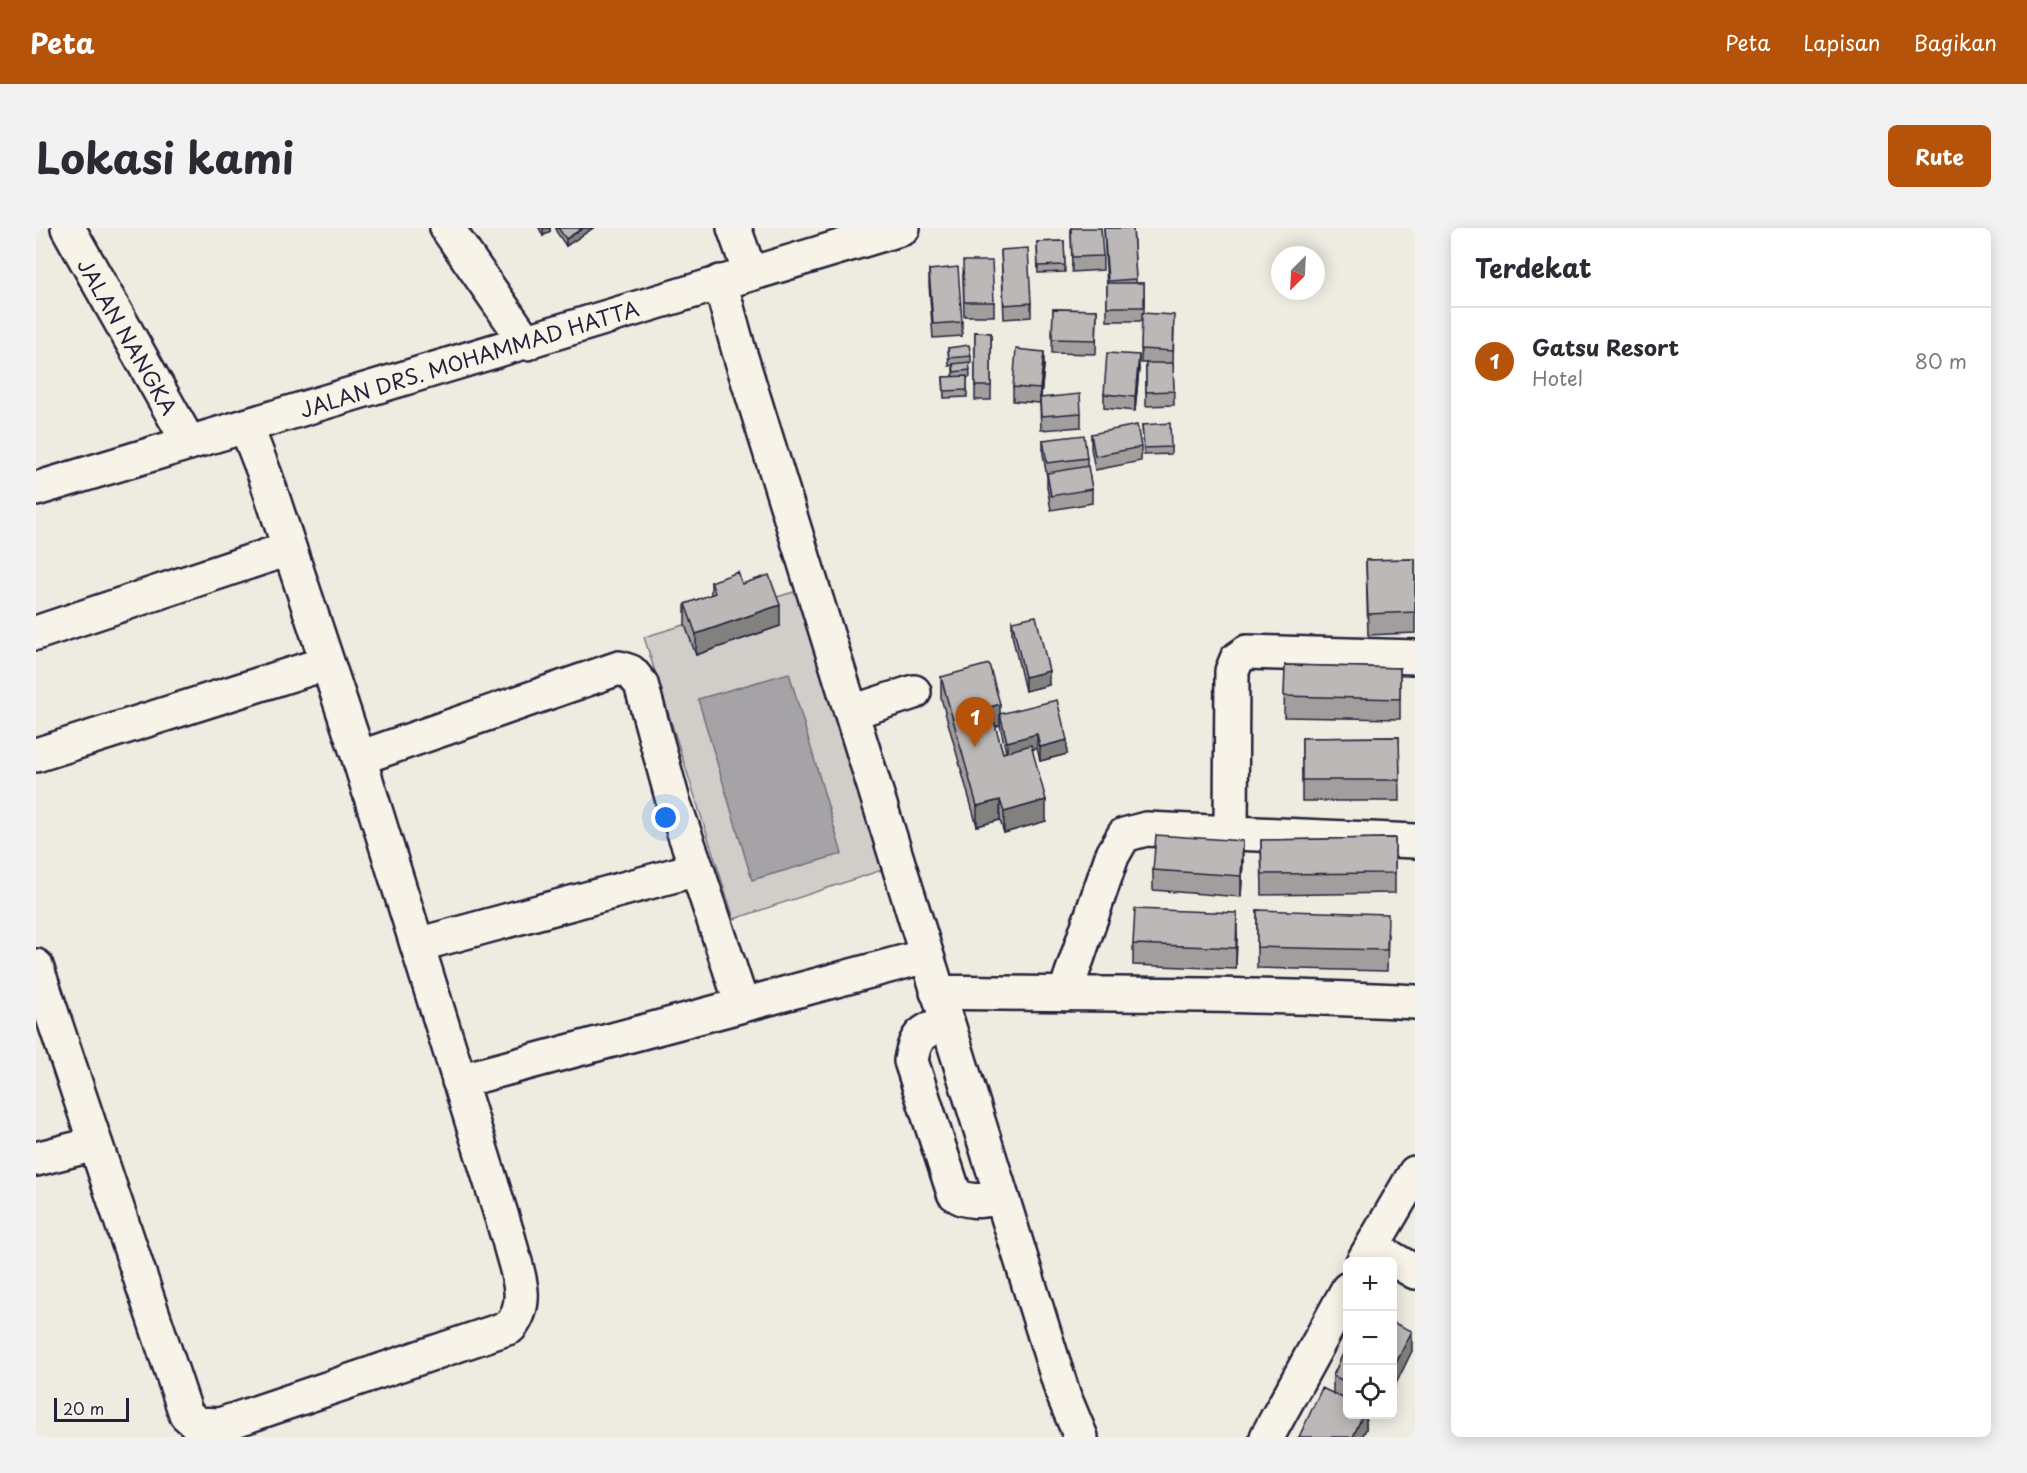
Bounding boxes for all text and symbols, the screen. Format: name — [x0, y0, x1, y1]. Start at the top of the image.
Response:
text: Peta — [30, 21, 95, 64]
text: Peta — [1725, 26, 1770, 58]
text: Lapisan — [1803, 26, 1881, 58]
text: Bagikan — [1914, 26, 1997, 58]
text: Lokasi kami — [36, 125, 294, 188]
button: Rute — [1888, 125, 1991, 187]
north arrow — [1271, 246, 1325, 300]
text: Terdekat — [1475, 248, 1592, 287]
street label: JALAN NANGKA — [70, 252, 186, 420]
street label: JALAN DRS. MOHAMMAD HATTA — [296, 291, 643, 425]
text: Gatsu Resort — [1532, 330, 1679, 363]
text: 1 — [1490, 346, 1499, 376]
text: 80 m — [1915, 346, 1967, 376]
text: Hotel — [1532, 363, 1583, 393]
pin: 1 — [956, 698, 994, 747]
your location — [651, 803, 680, 832]
map controls — [1343, 1257, 1397, 1419]
button: + — [1343, 1257, 1397, 1311]
button: − — [1343, 1311, 1397, 1365]
button: locate — [1343, 1365, 1397, 1419]
scale bar — [54, 1395, 129, 1422]
text: 20 m — [63, 1396, 104, 1420]

